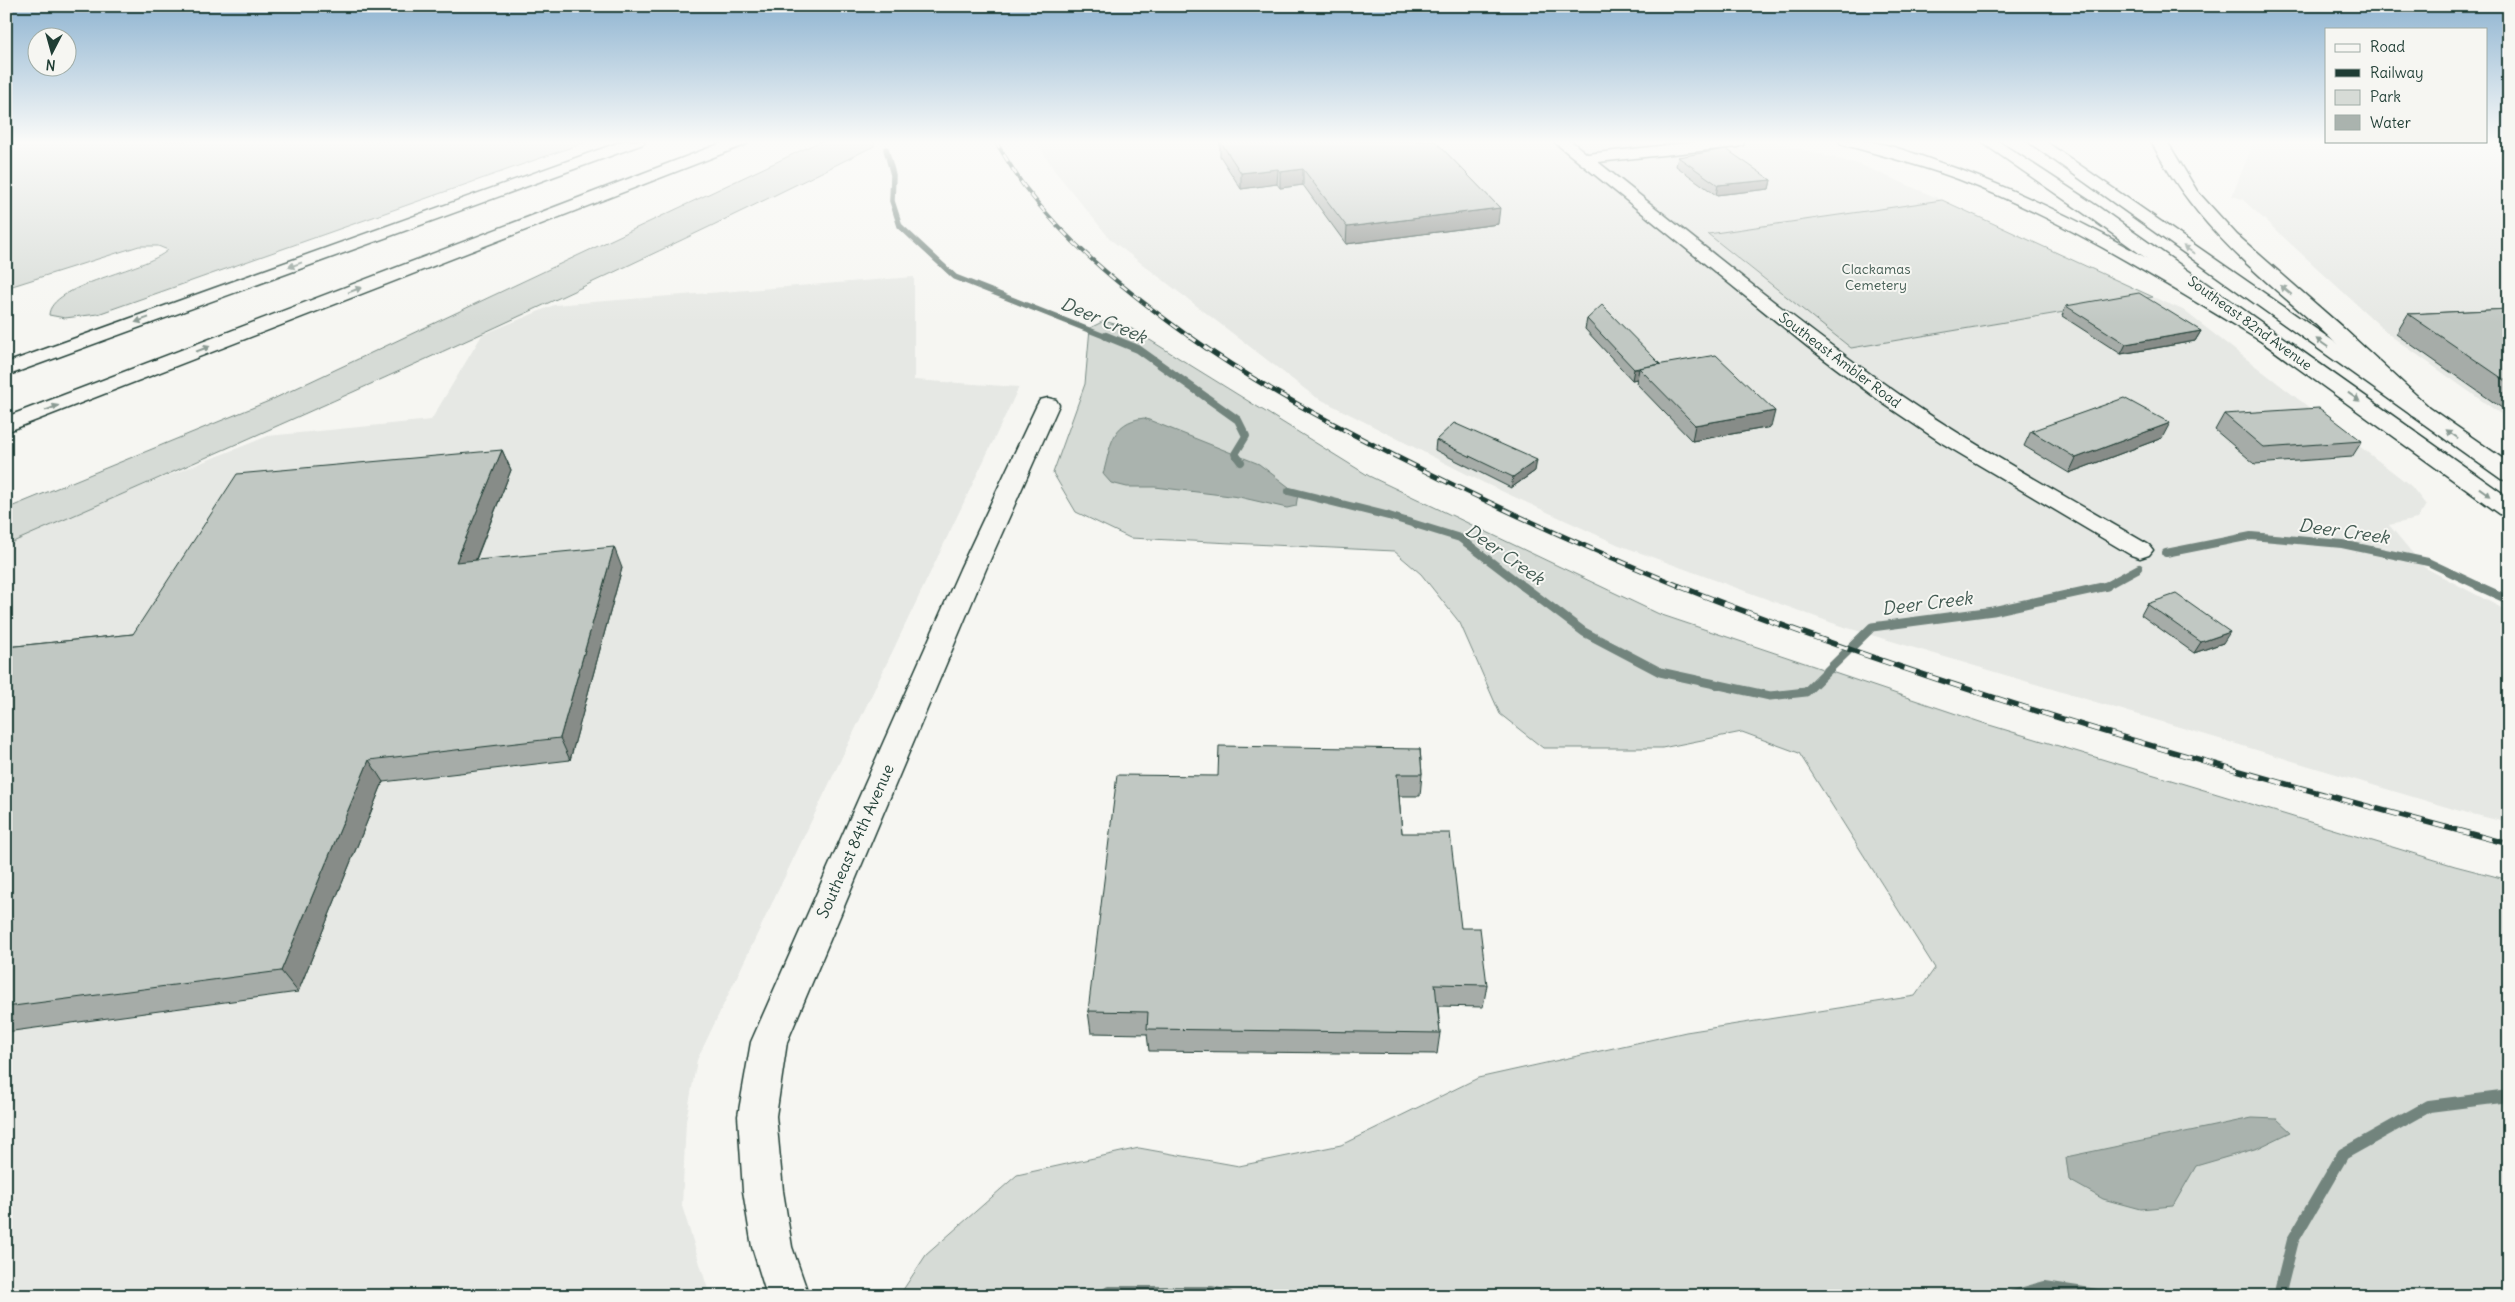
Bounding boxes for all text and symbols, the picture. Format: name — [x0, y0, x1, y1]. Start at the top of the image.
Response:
north arrow — [28, 28, 78, 78]
legend — [2325, 28, 2488, 142]
text: Road — [2370, 37, 2405, 56]
text: N — [45, 55, 56, 74]
text: Railway — [2370, 63, 2424, 82]
text: Park — [2370, 87, 2401, 106]
text: Water — [2370, 113, 2411, 132]
one-way arrow — [2182, 245, 2196, 255]
park label: Clackamas Cemetery — [1841, 260, 1911, 294]
one-way arrow — [287, 261, 302, 269]
street label: Southeast 82nd Avenue — [2184, 272, 2316, 374]
one-way arrow — [2280, 284, 2292, 296]
one-way arrow — [348, 286, 363, 294]
water label: Deer Creek — [1058, 292, 1152, 349]
street label: Southeast Ambler Road — [1775, 308, 1905, 412]
one-way arrow — [134, 316, 149, 324]
one-way arrow — [2315, 338, 2329, 348]
one-way arrow — [196, 345, 211, 353]
one-way arrow — [2347, 392, 2361, 402]
one-way arrow — [45, 404, 60, 412]
one-way arrow — [2445, 429, 2459, 439]
one-way arrow — [2478, 487, 2492, 497]
water label: Deer Creek — [2297, 513, 2392, 549]
water label: Deer Creek — [1461, 519, 1550, 591]
water label: Deer Creek — [1880, 586, 1975, 620]
street label: Southeast 84th Avenue — [812, 761, 898, 921]

